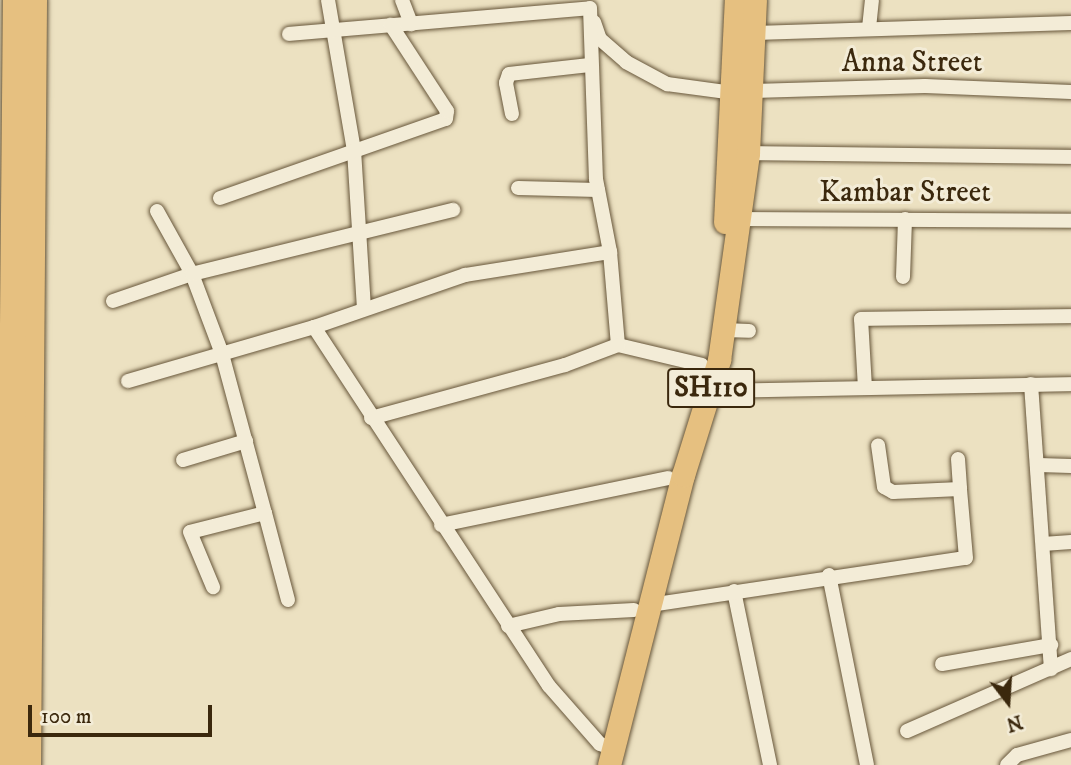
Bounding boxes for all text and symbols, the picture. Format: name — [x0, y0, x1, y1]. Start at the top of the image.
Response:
street label: Anna Street — [842, 45, 982, 81]
street label: Kambar Street — [819, 175, 991, 211]
road number: SH110 — [666, 364, 756, 412]
north arrow — [973, 667, 1043, 737]
scale bar — [32, 692, 215, 736]
text: 100 m — [41, 704, 92, 730]
text: N — [1003, 709, 1025, 736]

